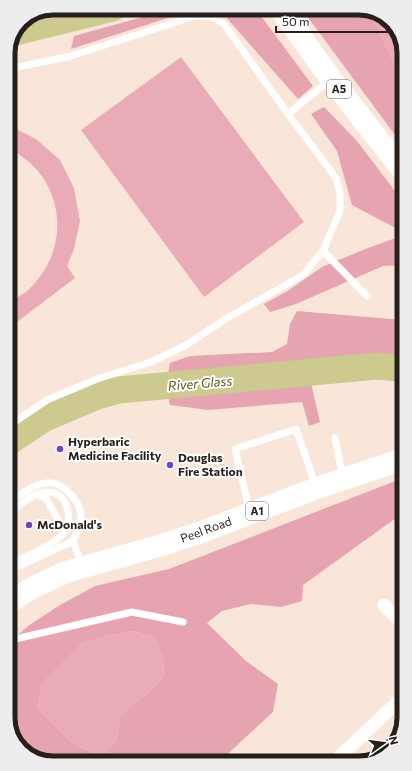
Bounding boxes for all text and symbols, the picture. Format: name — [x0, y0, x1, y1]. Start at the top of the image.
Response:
scale bar — [276, 8, 389, 34]
text: 50 m — [282, 14, 310, 28]
road number: A5 — [327, 80, 351, 98]
water label: River Glass — [167, 372, 233, 394]
place label: Hyperbaric Medicine Facility — [68, 434, 162, 462]
marker: Hyperbaric Medicine Facility — [55, 444, 65, 454]
place label: Douglas Fire Station — [178, 450, 243, 478]
marker: Douglas Fire Station — [165, 460, 175, 470]
road number: A1 — [246, 502, 268, 520]
street label: Peel Road — [178, 513, 233, 545]
place label: McDonald's — [37, 517, 103, 531]
marker: McDonald's — [24, 520, 34, 530]
north arrow — [364, 723, 404, 763]
text: N — [387, 735, 401, 746]

